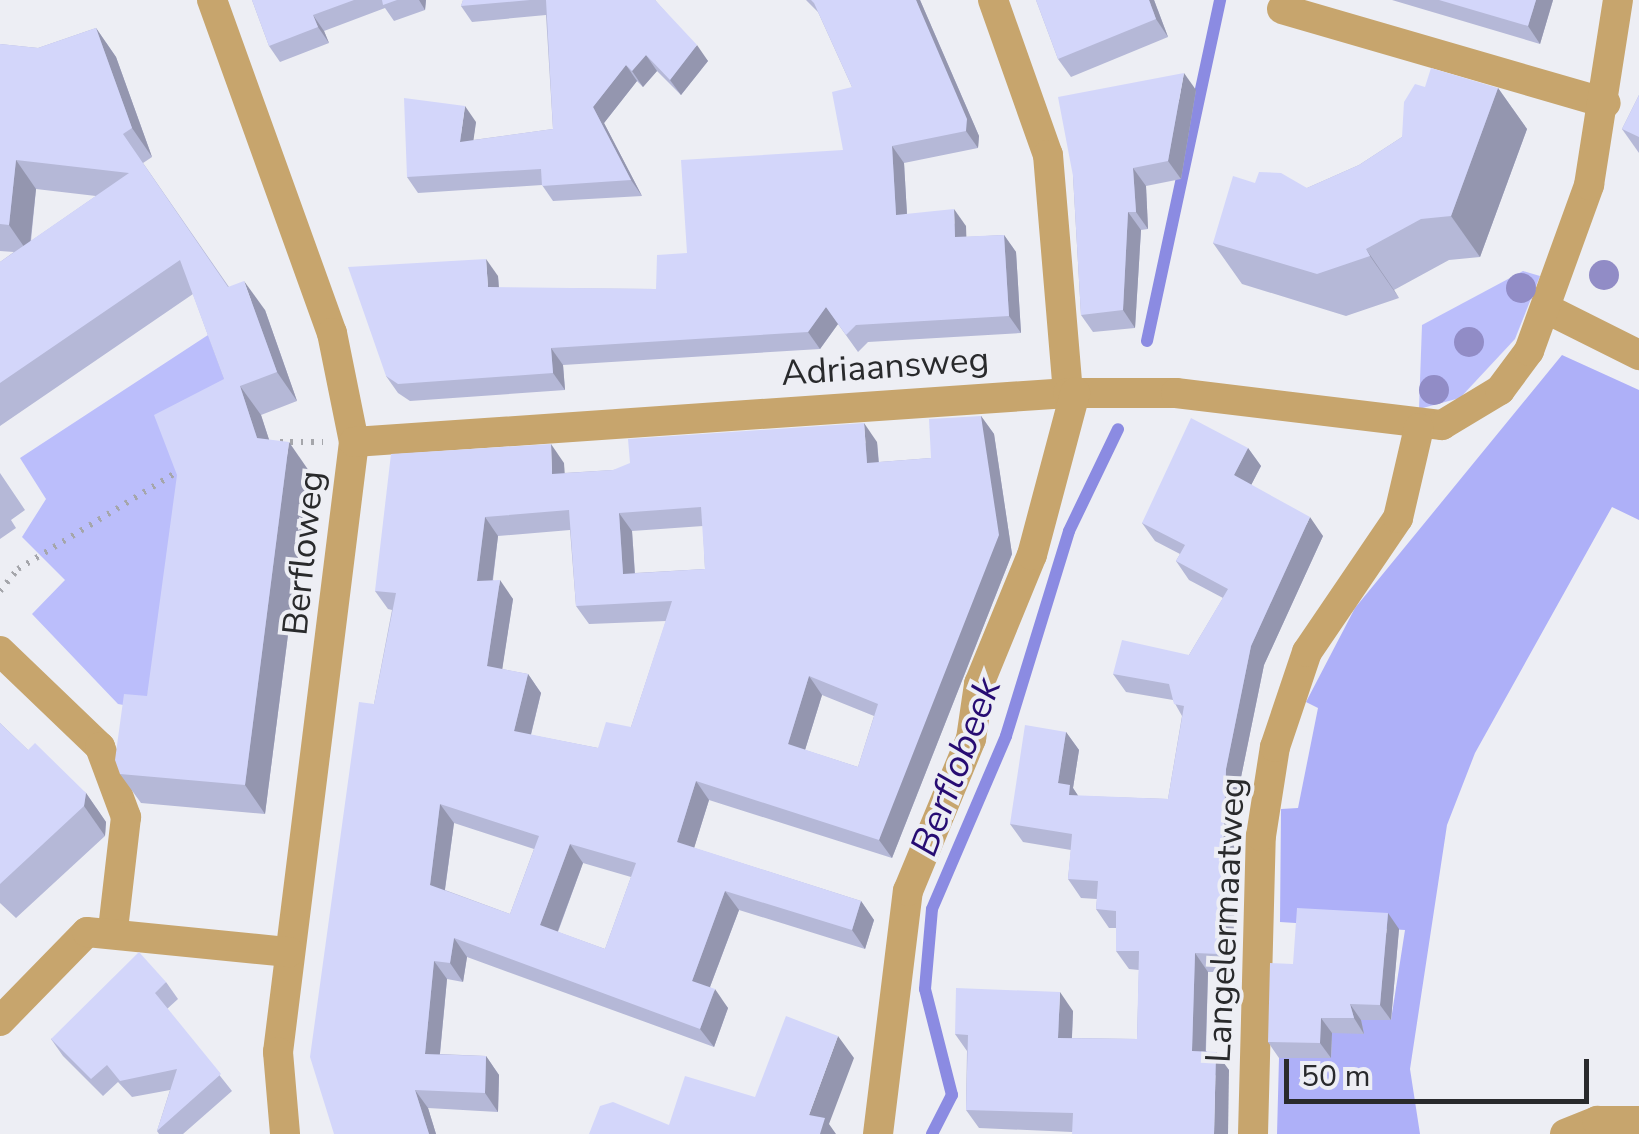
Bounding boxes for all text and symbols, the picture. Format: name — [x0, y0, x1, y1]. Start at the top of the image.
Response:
street label: Adriaansweg — [780, 339, 990, 395]
street label: Berfloweg — [274, 469, 334, 637]
water label: Berflobeek — [901, 672, 1011, 862]
street label: Langelermaatweg — [1198, 776, 1254, 1064]
scale bar — [1289, 1039, 1594, 1101]
text: 50 m — [1301, 1056, 1370, 1097]

